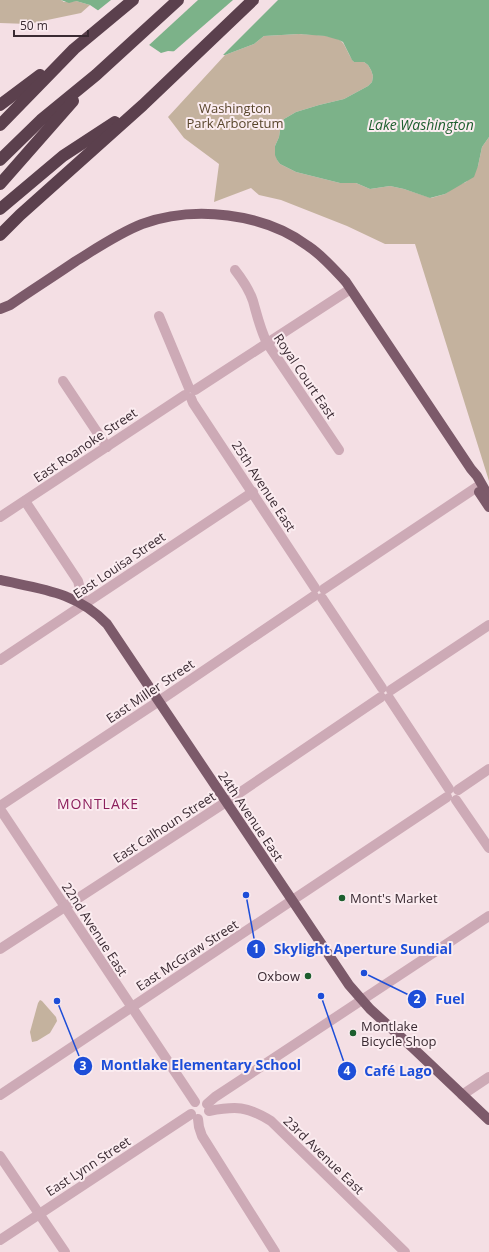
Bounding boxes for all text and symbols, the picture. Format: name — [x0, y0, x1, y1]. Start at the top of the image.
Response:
scale bar — [14, 12, 88, 38]
text: 50 m — [20, 17, 48, 34]
park label: Washington Park Arboretum — [186, 99, 284, 132]
water label: Lake Washington — [368, 115, 474, 134]
street label: Royal Court East — [270, 330, 340, 422]
street label: East Roanoke Street — [30, 403, 141, 486]
street label: 25th Avenue East — [228, 437, 300, 535]
street label: East Louisa Street — [69, 527, 169, 603]
street label: East Miller Street — [102, 655, 198, 727]
street label: 24th Avenue East — [214, 768, 288, 865]
street label: East Calhoun Street — [109, 787, 219, 867]
district label: MONTLAKE — [57, 794, 139, 813]
street label: 22nd Avenue East — [58, 879, 132, 980]
place label: Mont's Market — [350, 889, 438, 907]
marker: Mont's Market — [337, 893, 347, 903]
street label: East McGraw Street — [132, 915, 242, 995]
callout: Skylight Aperture Sundial — [246, 936, 461, 962]
text: Skylight Aperture Sundial — [274, 939, 452, 958]
text: 1 — [253, 940, 259, 957]
place label: Oxbow — [257, 967, 300, 985]
marker: Oxbow — [303, 971, 313, 981]
callout: Fuel — [407, 986, 473, 1012]
text: Fuel — [435, 989, 465, 1008]
text: 2 — [414, 990, 421, 1007]
place label: Montlake Bicycle Shop — [361, 1017, 437, 1050]
marker: Montlake Bicycle Shop — [348, 1028, 358, 1038]
callout: Montlake Elementary School — [73, 1053, 309, 1079]
text: Montlake Elementary School — [101, 1055, 301, 1074]
text: 3 — [80, 1057, 87, 1074]
callout: Café Lago — [337, 1058, 440, 1084]
text: Café Lago — [364, 1061, 432, 1080]
text: 4 — [344, 1062, 351, 1079]
street label: 23rd Avenue East — [280, 1112, 368, 1198]
street label: East Lynn Street — [42, 1132, 134, 1200]

